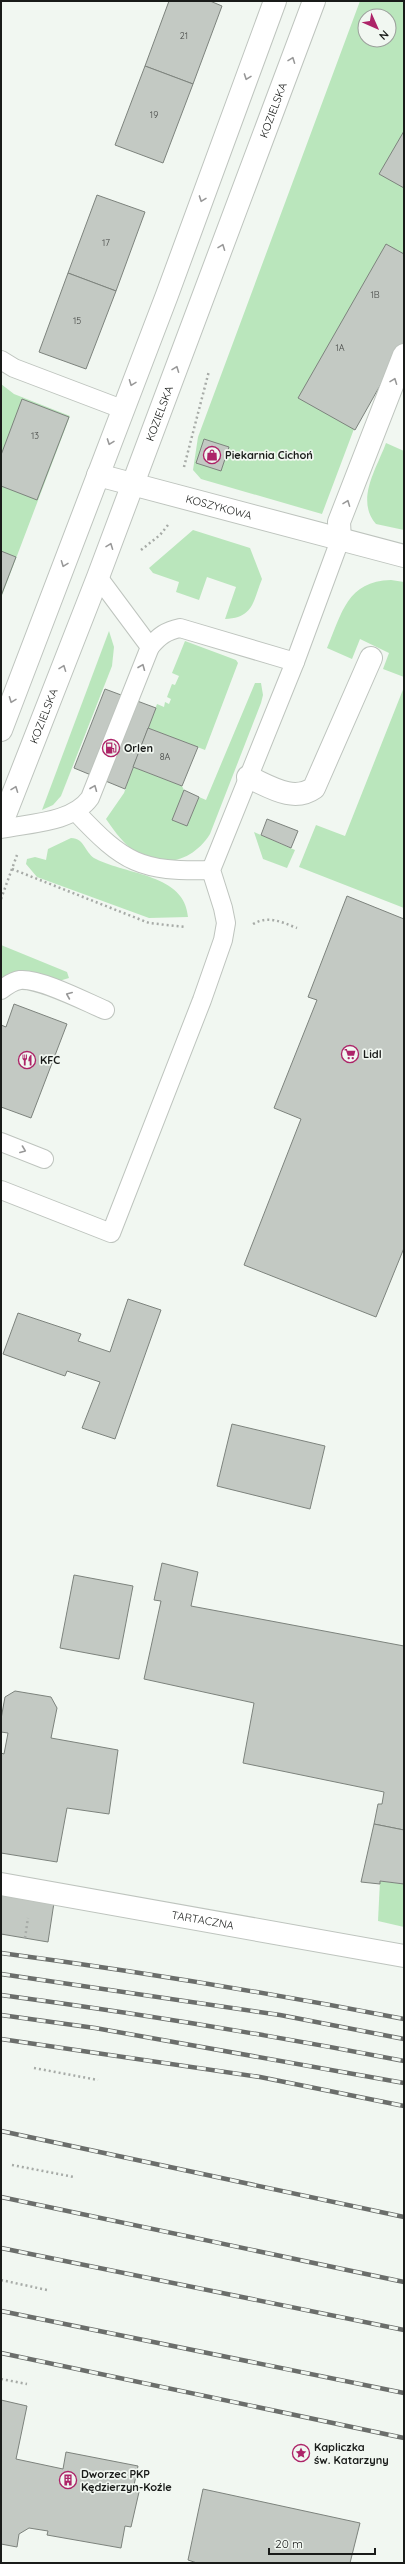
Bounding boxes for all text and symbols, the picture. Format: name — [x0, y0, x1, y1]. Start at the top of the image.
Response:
north arrow — [357, 8, 397, 48]
text: N — [376, 27, 392, 43]
house number: 21 — [180, 30, 188, 41]
one-way arrow — [287, 56, 296, 63]
one-way arrow — [243, 73, 251, 80]
street label: KOZIELSKA — [256, 80, 290, 140]
house number: 19 — [150, 109, 158, 120]
one-way arrow — [198, 195, 206, 202]
house number: 17 — [102, 237, 110, 248]
one-way arrow — [217, 244, 225, 251]
house number: 1B — [370, 289, 380, 300]
house number: 15 — [73, 315, 81, 326]
house number: 1A — [335, 342, 345, 353]
one-way arrow — [172, 365, 180, 372]
one-way arrow — [389, 378, 397, 385]
one-way arrow — [129, 380, 137, 387]
street label: KOZIELSKA — [143, 384, 176, 443]
house number: 13 — [31, 430, 39, 441]
one-way arrow — [106, 438, 115, 445]
shop icon: Piekarnia Cichoń — [202, 445, 222, 465]
place label: Piekarnia Cichoń — [225, 448, 313, 462]
street label: KOSZYKOWA — [184, 492, 253, 522]
one-way arrow — [342, 499, 350, 506]
one-way arrow — [105, 543, 113, 550]
one-way arrow — [60, 561, 68, 568]
one-way arrow — [58, 664, 66, 671]
one-way arrow — [137, 664, 145, 672]
street label: KOZIELSKA — [27, 686, 61, 746]
one-way arrow — [9, 696, 17, 703]
fuel station icon: Orlen — [101, 738, 121, 758]
place label: Orlen — [124, 741, 153, 755]
house number: 8A — [160, 751, 171, 762]
one-way arrow — [11, 785, 19, 792]
one-way arrow — [90, 785, 98, 792]
one-way arrow — [66, 992, 74, 1000]
supermarket icon: Lidl — [340, 1044, 360, 1064]
place label: Lidl — [363, 1047, 382, 1061]
restaurant icon: KFC — [17, 1050, 37, 1070]
place label: KFC — [40, 1053, 60, 1067]
one-way arrow — [19, 1146, 26, 1154]
street label: TARTACZNA — [171, 1908, 235, 1932]
place label: Kapliczka św. Katarzyny — [314, 2440, 389, 2467]
place icon: Kapliczka św. Katarzyny — [291, 2443, 311, 2463]
place label: Dworzec PKP Kędzierzyn-Koźle — [81, 2467, 172, 2494]
building icon: Dworzec PKP Kędzierzyn-Koźle — [58, 2470, 78, 2490]
scale bar — [269, 2530, 375, 2556]
text: 20 m — [275, 2536, 303, 2551]

